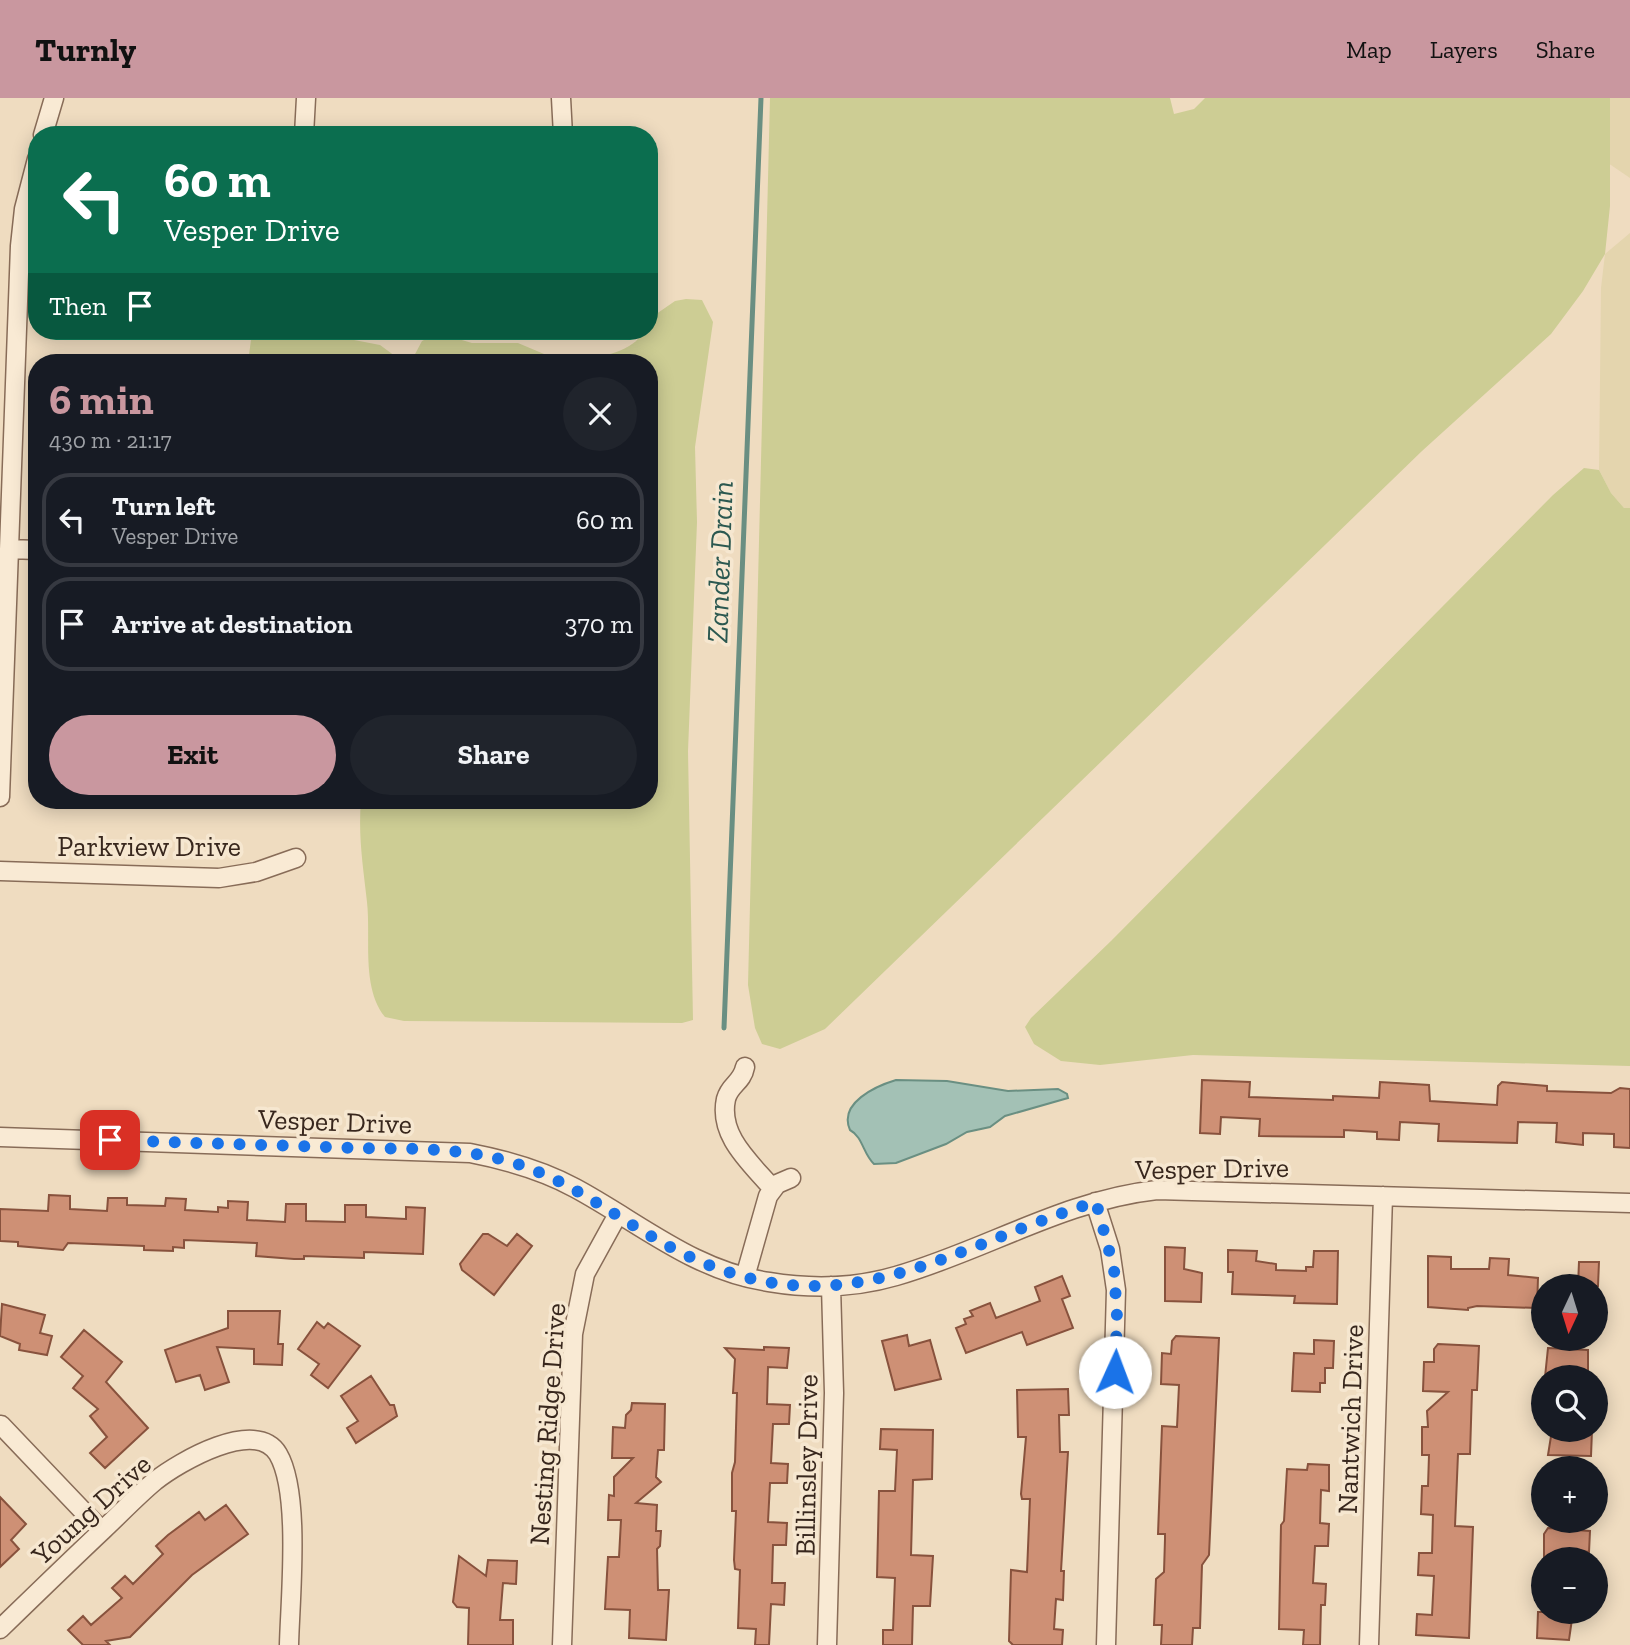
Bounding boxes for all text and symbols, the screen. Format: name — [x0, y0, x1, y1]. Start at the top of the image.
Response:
text: Turnly — [35, 30, 136, 69]
text: Map — [1346, 35, 1392, 64]
text: Layers — [1430, 35, 1498, 64]
text: Share — [1536, 35, 1595, 64]
text: 60 m — [164, 151, 271, 210]
icon: left — [49, 154, 140, 245]
text: Vesper Drive — [164, 211, 340, 249]
icon: arrive — [121, 287, 159, 325]
text: Then — [49, 290, 107, 322]
text: 6 min — [49, 374, 154, 425]
button: close — [563, 377, 637, 451]
text: 430 m · 21:17 — [49, 426, 172, 454]
water label: Zander Drain — [699, 480, 741, 644]
text: Turn left — [112, 490, 215, 522]
icon: left — [53, 501, 91, 539]
text: 60 m — [576, 504, 633, 536]
text: Vesper Drive — [112, 522, 238, 550]
icon: arrive — [53, 605, 91, 643]
text: Arrive at destination — [112, 608, 352, 640]
text: 370 m — [565, 608, 633, 640]
button: Exit — [49, 715, 336, 795]
button: Share — [350, 715, 637, 795]
street label: Parkview Drive — [57, 830, 241, 863]
street label: Vesper Drive — [257, 1102, 412, 1141]
pin — [80, 1110, 140, 1170]
icon: arrive — [91, 1121, 129, 1159]
street label: Vesper Drive — [1134, 1151, 1289, 1186]
north arrow — [1531, 1274, 1608, 1351]
map controls — [1531, 1274, 1608, 1624]
street label: Nesting Ridge Drive — [523, 1302, 572, 1546]
street label: Nantwich Drive — [1331, 1324, 1370, 1514]
position arrow — [1078, 1335, 1152, 1409]
button: search — [1531, 1365, 1608, 1442]
street label: Billinsley Drive — [788, 1374, 825, 1556]
street label: Young Drive — [24, 1447, 158, 1572]
button: + — [1531, 1456, 1608, 1533]
button: − — [1531, 1547, 1608, 1624]

